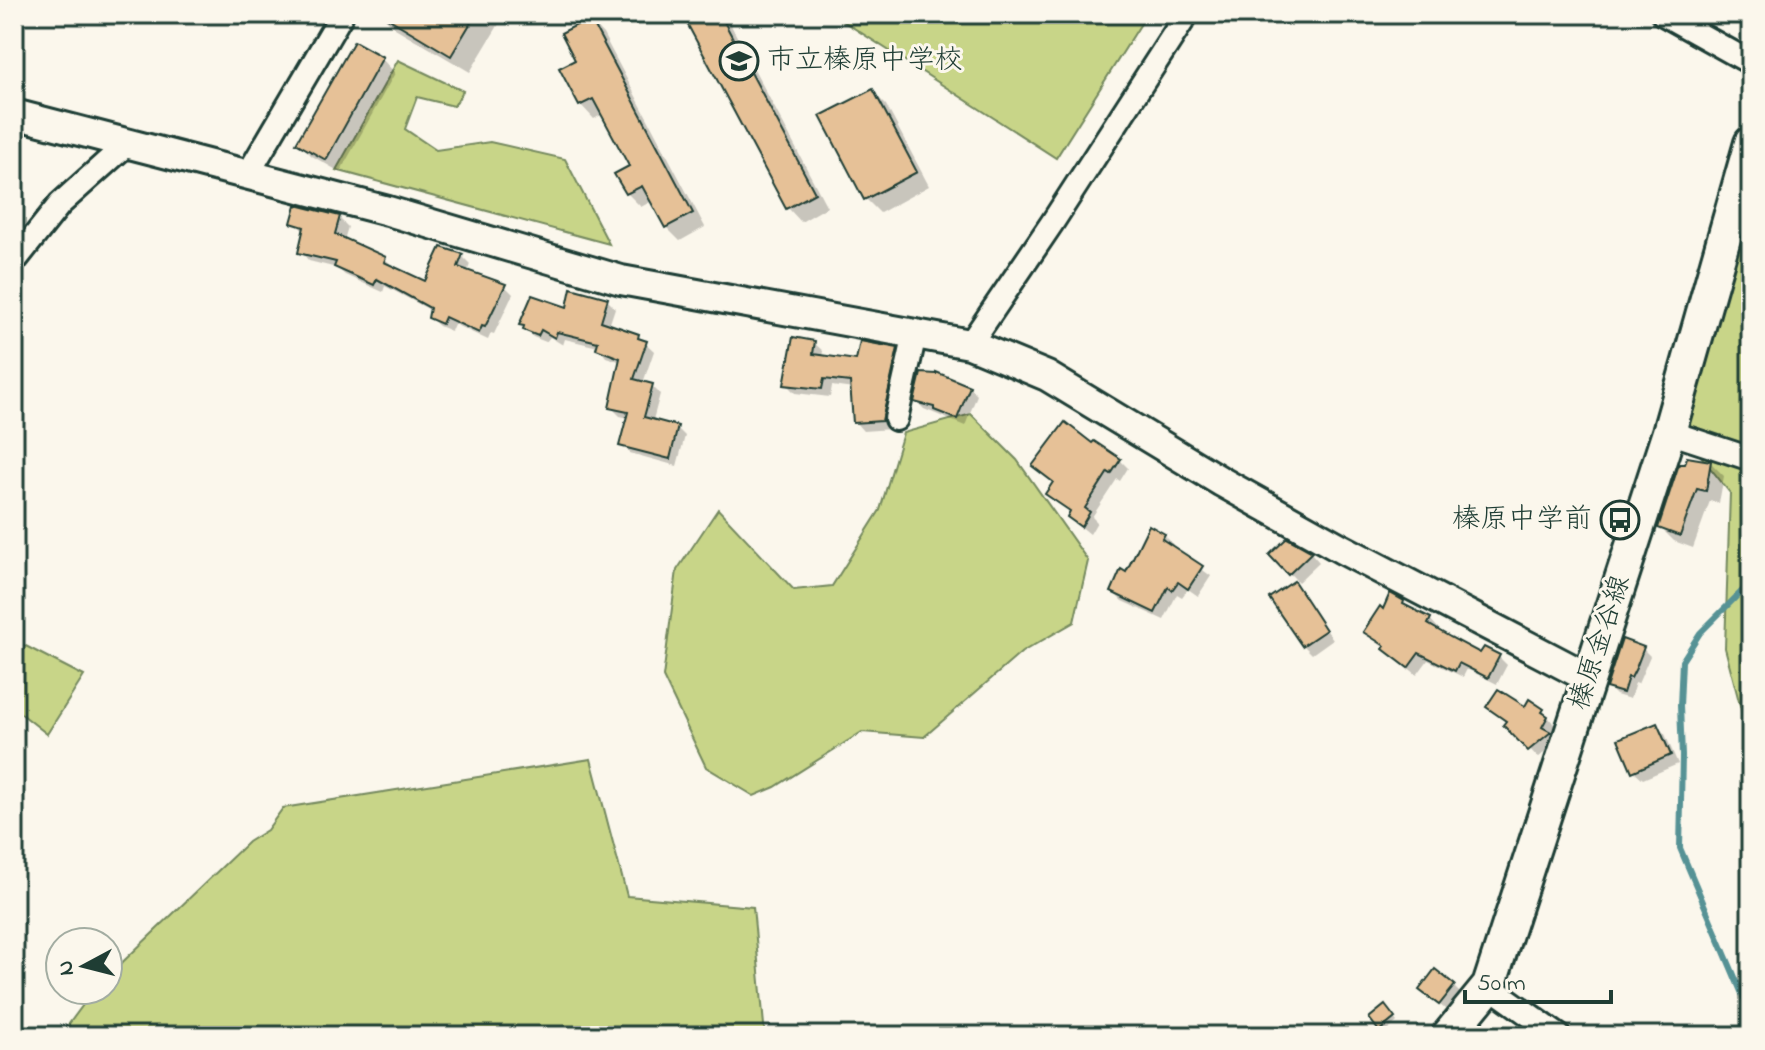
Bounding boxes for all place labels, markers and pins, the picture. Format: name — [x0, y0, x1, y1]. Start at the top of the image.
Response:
school or university icon: 市立榛原中学校 — [718, 40, 760, 82]
place label: 市立榛原中学校 — [767, 41, 963, 82]
bus stop icon: 榛原中学前 — [1599, 499, 1641, 541]
place label: 榛原中学前 — [1452, 500, 1592, 541]

